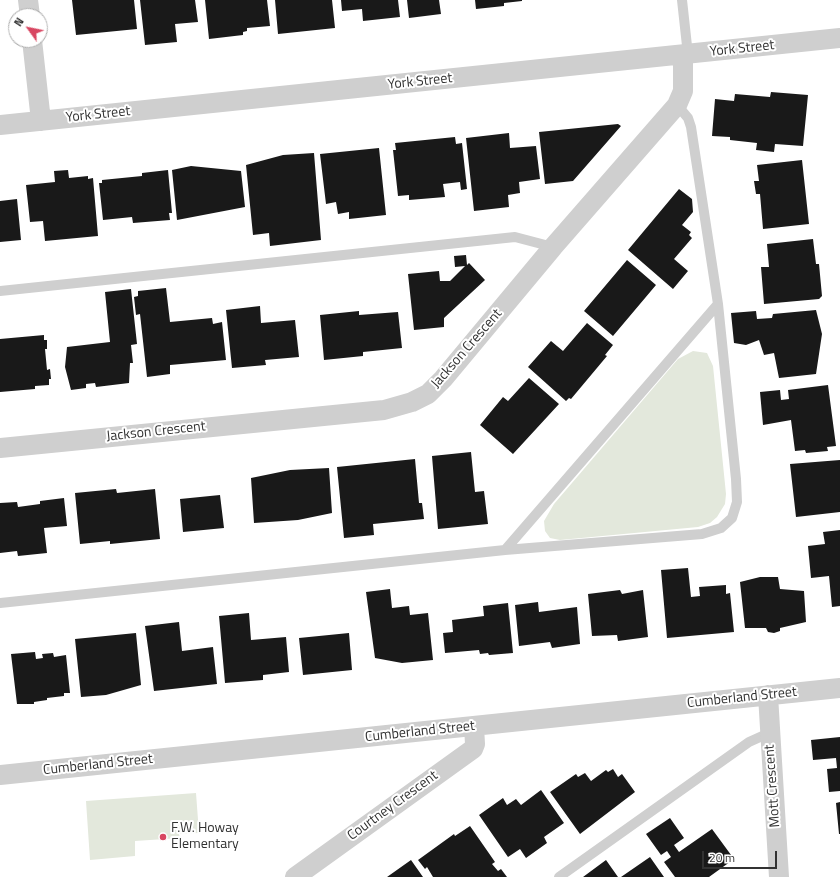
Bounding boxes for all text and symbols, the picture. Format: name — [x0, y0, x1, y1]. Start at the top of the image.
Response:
north arrow — [8, 8, 48, 48]
text: N — [10, 14, 28, 30]
street label: York Street — [709, 37, 775, 61]
street label: York Street — [387, 70, 453, 94]
street label: York Street — [65, 103, 131, 127]
street label: Jackson Crescent — [428, 306, 506, 392]
street label: Jackson Crescent — [106, 418, 206, 446]
street label: Cumberland Street — [686, 684, 798, 712]
street label: Cumberland Street — [364, 718, 476, 746]
street label: Mott Crescent — [762, 744, 784, 828]
street label: Cumberland Street — [42, 751, 154, 779]
street label: Courtney Crescent — [345, 768, 441, 844]
place label: F.W. Howay Elementary — [171, 821, 239, 854]
marker: F.W. Howay Elementary — [158, 832, 168, 842]
scale bar — [704, 843, 779, 869]
text: 20 m — [709, 848, 735, 867]

